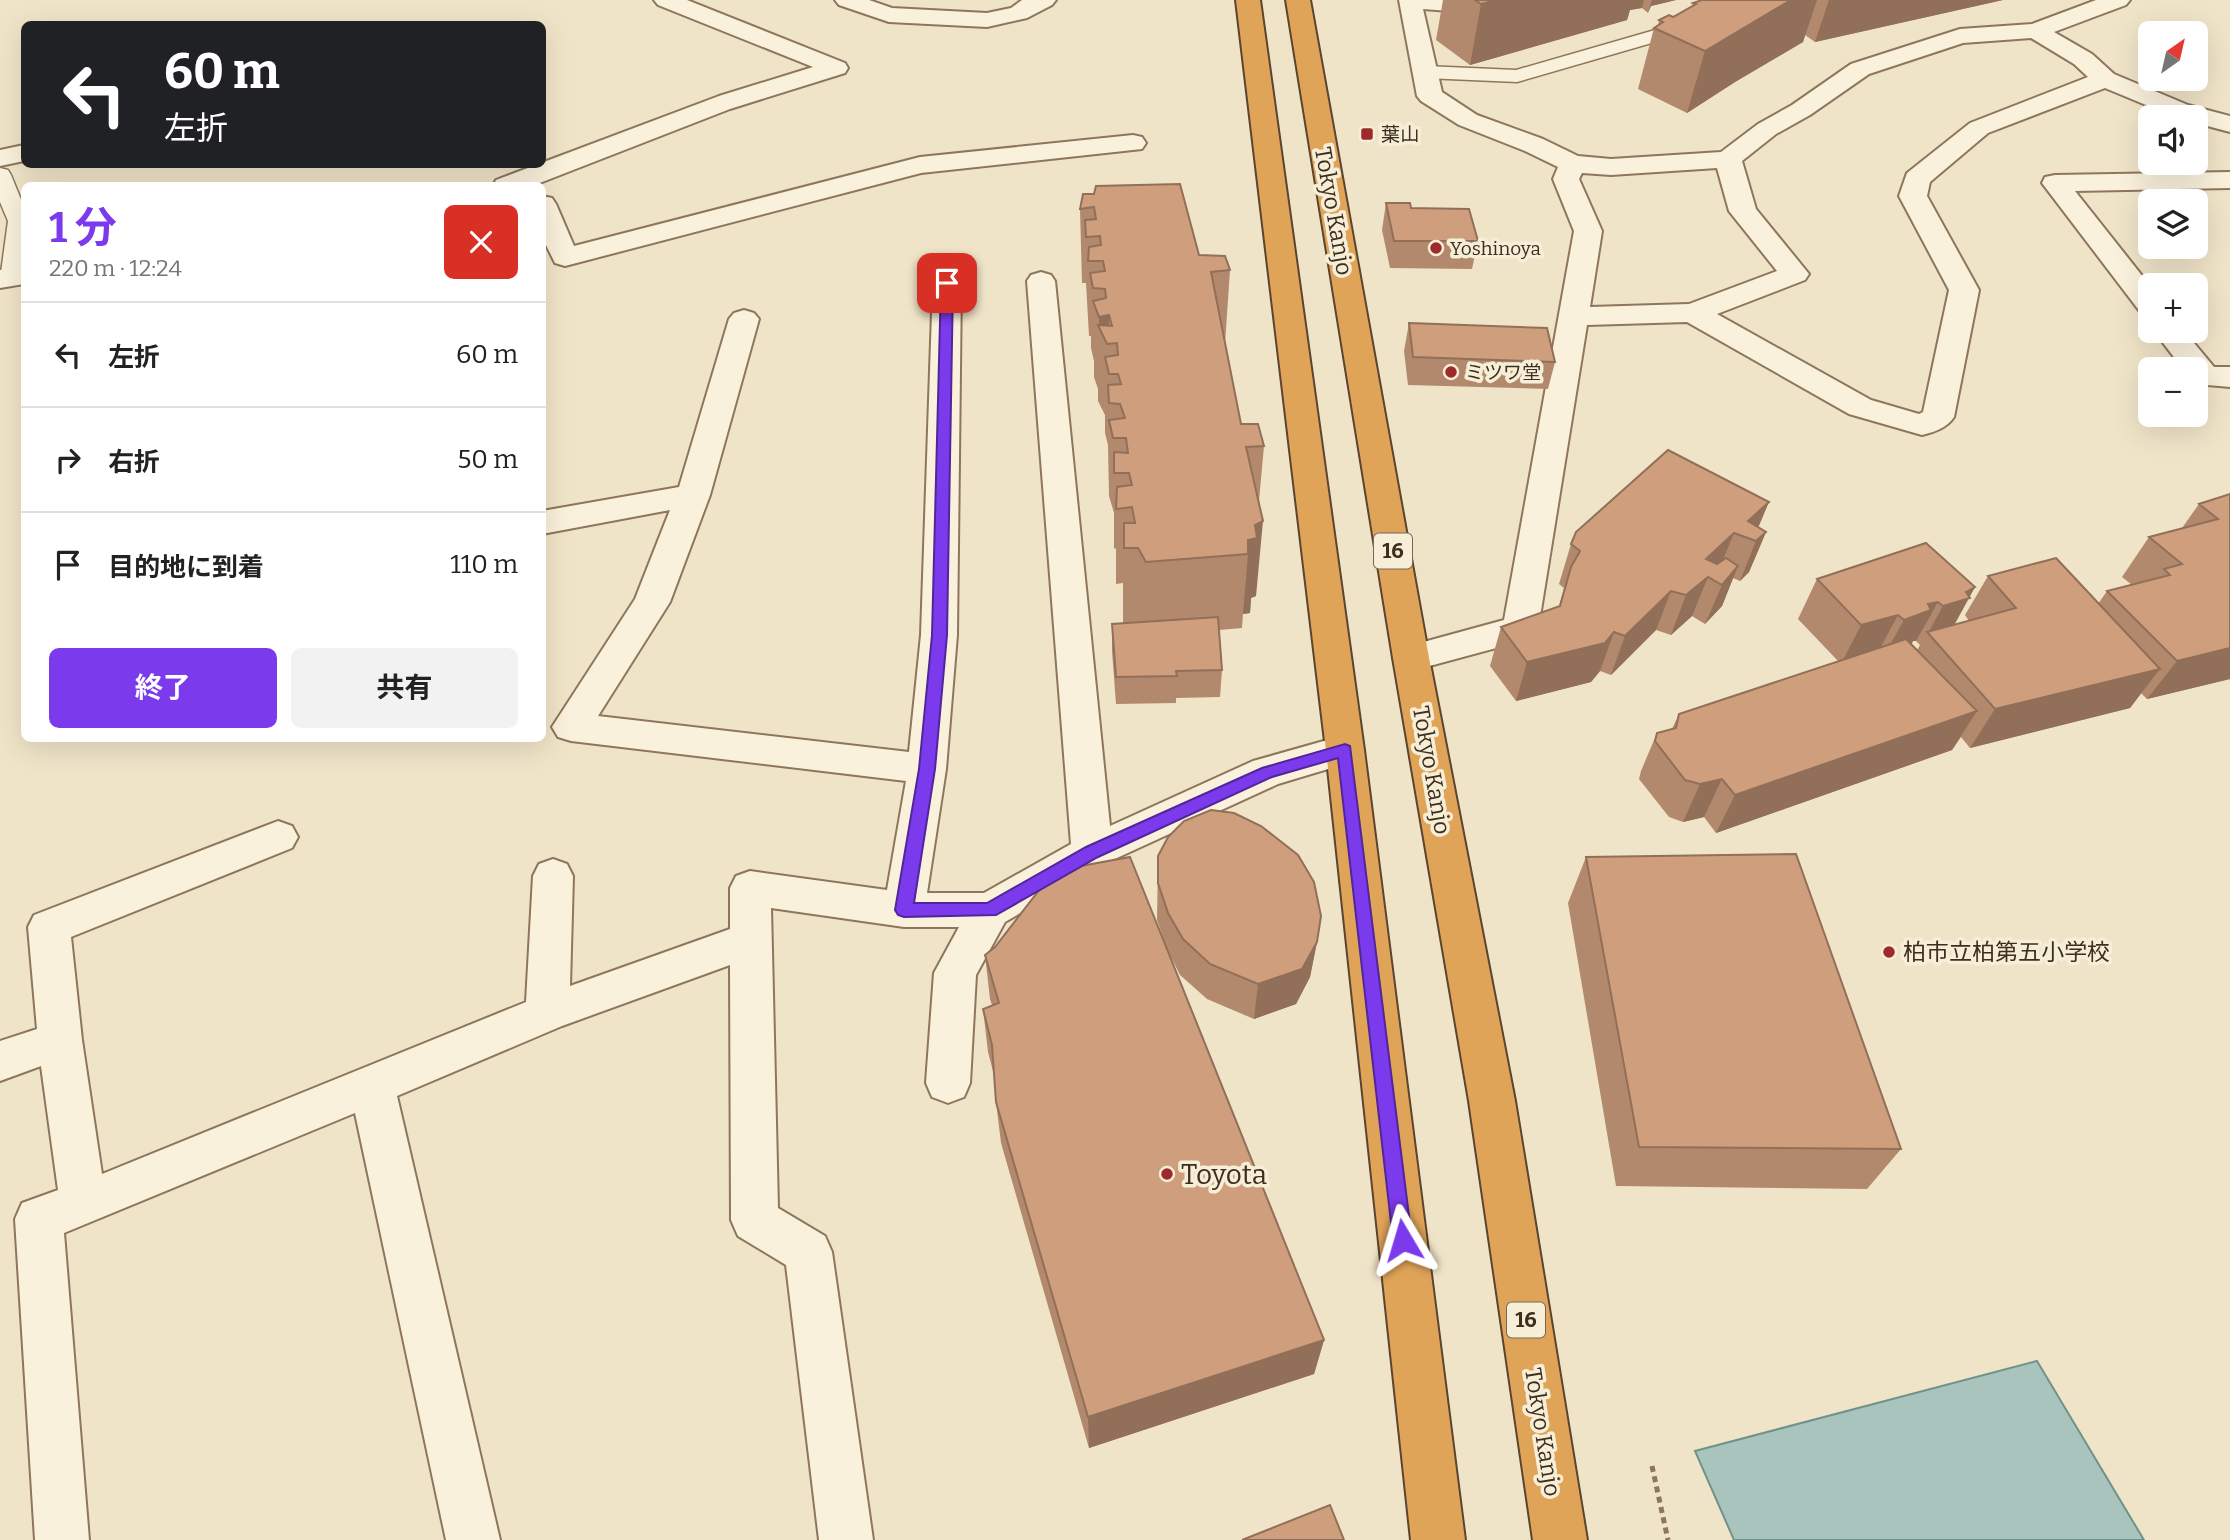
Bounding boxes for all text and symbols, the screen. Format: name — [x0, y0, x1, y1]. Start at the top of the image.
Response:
north arrow — [2138, 21, 2208, 91]
map controls — [2138, 21, 2208, 427]
text: 60 m — [164, 42, 280, 101]
icon: left — [49, 49, 140, 140]
button: sound — [2138, 105, 2208, 175]
text: 左折 — [164, 109, 228, 147]
place label: 葉山 — [1381, 123, 1419, 146]
marker: 葉山 — [1359, 126, 1375, 142]
street label: Tokyo Kanjo — [1309, 145, 1359, 277]
button: layers — [2138, 189, 2208, 259]
text: 1 分 — [49, 203, 117, 253]
button: close — [444, 205, 518, 279]
place label: Yoshinoya — [1450, 237, 1541, 260]
marker: Yoshinoya — [1428, 240, 1444, 256]
pin — [917, 253, 977, 313]
text: 220 m · 12:24 — [49, 254, 182, 282]
icon: arrive — [928, 264, 966, 302]
button: + — [2138, 273, 2208, 343]
icon: left — [49, 336, 87, 374]
text: 60 m — [456, 339, 518, 370]
text: 左折 — [108, 342, 160, 373]
button: − — [2138, 357, 2208, 427]
place label: ミツワ堂 — [1465, 361, 1541, 384]
marker: ミツワ堂 — [1443, 364, 1459, 380]
icon: right — [49, 441, 87, 479]
text: 50 m — [457, 444, 518, 475]
text: 右折 — [108, 447, 160, 478]
road number: 16 — [1374, 534, 1412, 568]
icon: arrive — [49, 546, 87, 584]
text: 110 m — [450, 549, 518, 580]
text: 目的地に到着 — [108, 552, 264, 583]
button: 終了 — [49, 648, 277, 728]
button: 共有 — [291, 648, 518, 728]
street label: Tokyo Kanjo — [1407, 704, 1457, 836]
place label: 柏市立柏第五小学校 — [1903, 938, 2110, 966]
marker: 柏市立柏第五小学校 — [1881, 944, 1897, 960]
place label: Toyota — [1181, 1158, 1267, 1191]
marker: Toyota — [1159, 1166, 1175, 1182]
position arrow — [1366, 1203, 1440, 1277]
road number: 16 — [1507, 1302, 1545, 1338]
street label: Tokyo Kanjo — [1519, 1366, 1567, 1498]

